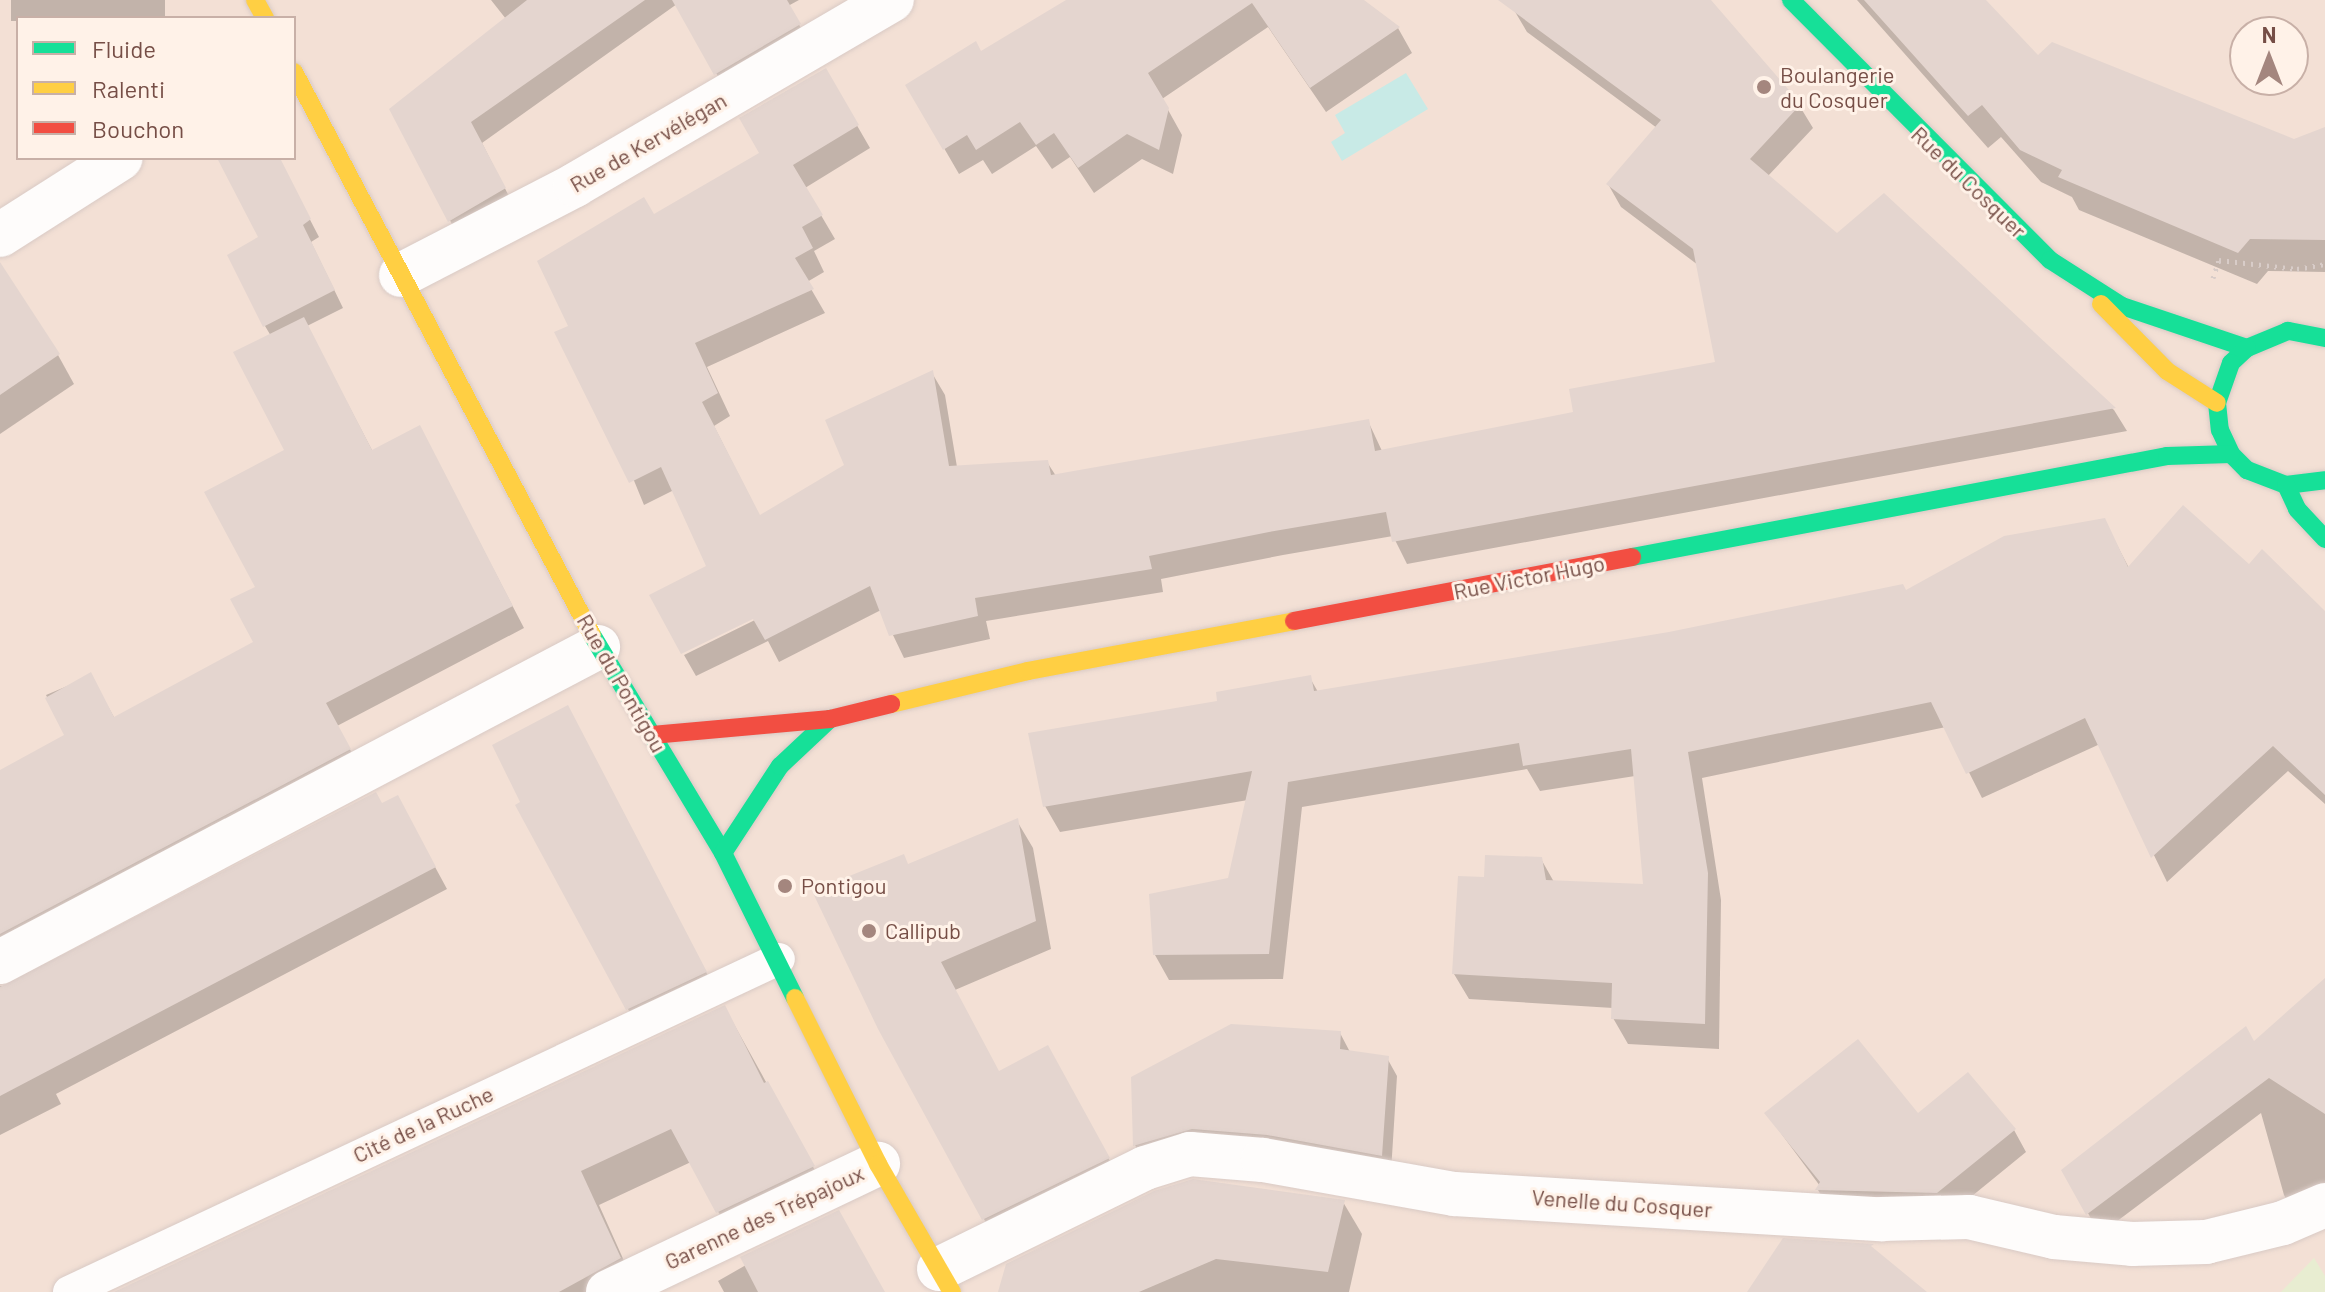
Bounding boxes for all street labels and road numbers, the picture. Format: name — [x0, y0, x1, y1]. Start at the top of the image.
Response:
street label: Rue de Kervélégan — [565, 86, 731, 198]
street label: Rue du Cosquer — [1906, 121, 2032, 243]
street label: Rue Victor Hugo — [1451, 549, 1607, 605]
street label: Rue du Pontigou — [572, 609, 672, 757]
street label: Cité de la Ruche — [349, 1080, 497, 1168]
street label: Garenne des Trépajoux — [660, 1159, 868, 1275]
street label: Venelle du Cosquer — [1531, 1184, 1713, 1222]

